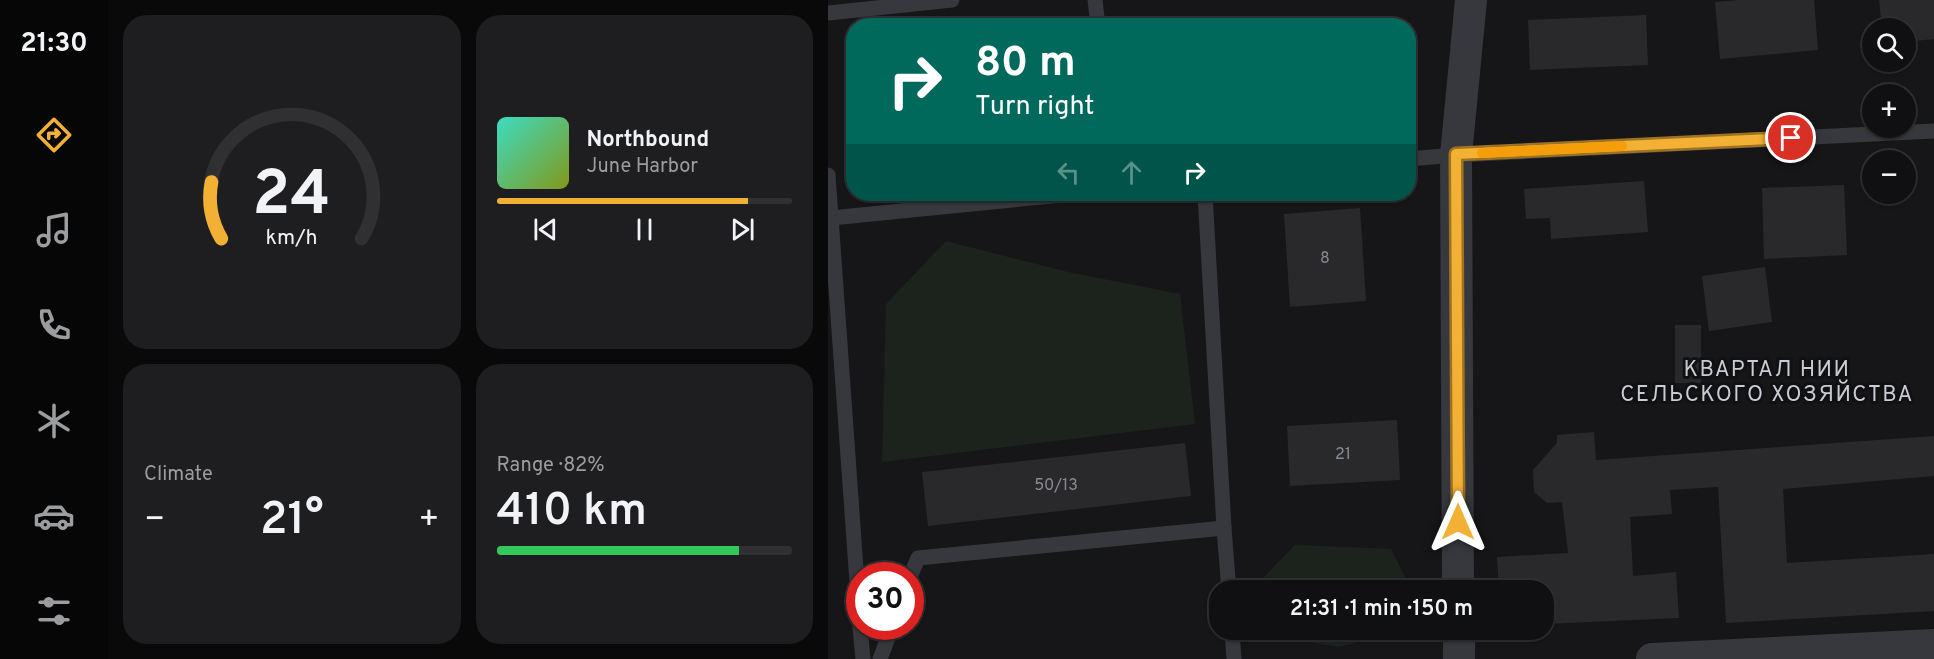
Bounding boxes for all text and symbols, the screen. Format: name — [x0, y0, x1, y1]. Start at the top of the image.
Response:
map controls — [1862, 18, 1916, 204]
button: search — [1862, 18, 1916, 72]
text: 21:30 — [20, 27, 88, 61]
text: 80 m — [975, 38, 1076, 91]
icon: right — [876, 42, 954, 120]
button: + — [1862, 84, 1916, 138]
text: Turn right — [975, 90, 1094, 124]
pin — [1765, 112, 1816, 163]
icon: directions — [33, 114, 75, 156]
icon: arrive — [1774, 121, 1807, 154]
text: Northbound — [587, 127, 709, 154]
button: − — [1862, 150, 1916, 204]
text: June Harbor — [587, 154, 698, 180]
icon: left — [1052, 156, 1085, 189]
icon: ahead — [1115, 156, 1148, 189]
icon: right — [1178, 156, 1211, 189]
text: 24 — [253, 158, 331, 237]
icon: music — [33, 209, 75, 251]
icon: previous — [529, 213, 562, 246]
icon: pause — [628, 213, 661, 246]
icon: next — [726, 213, 759, 246]
text: km/h — [266, 225, 318, 252]
house number: 8 — [1320, 249, 1330, 269]
icon: phone — [33, 304, 75, 346]
district label: КВАРТАЛ НИИ СЕЛЬСКОГО ХОЗЯЙСТВА — [1620, 357, 1914, 409]
icon: climate — [33, 400, 75, 442]
house number: 21 — [1335, 445, 1351, 465]
text: Range · 82% — [497, 453, 605, 479]
text: Climate — [144, 462, 213, 488]
house number: 50/13 — [1034, 476, 1078, 496]
text: 410 km — [497, 484, 647, 541]
position arrow — [1426, 490, 1490, 554]
text: 21° — [260, 493, 324, 550]
icon: car — [33, 495, 75, 537]
text: − — [144, 500, 165, 542]
text: + — [418, 500, 440, 542]
speed limit sign: 30 — [846, 562, 924, 640]
icon: filters — [33, 590, 75, 632]
text: 21:31 · 1 min · 150 m — [1290, 596, 1473, 623]

